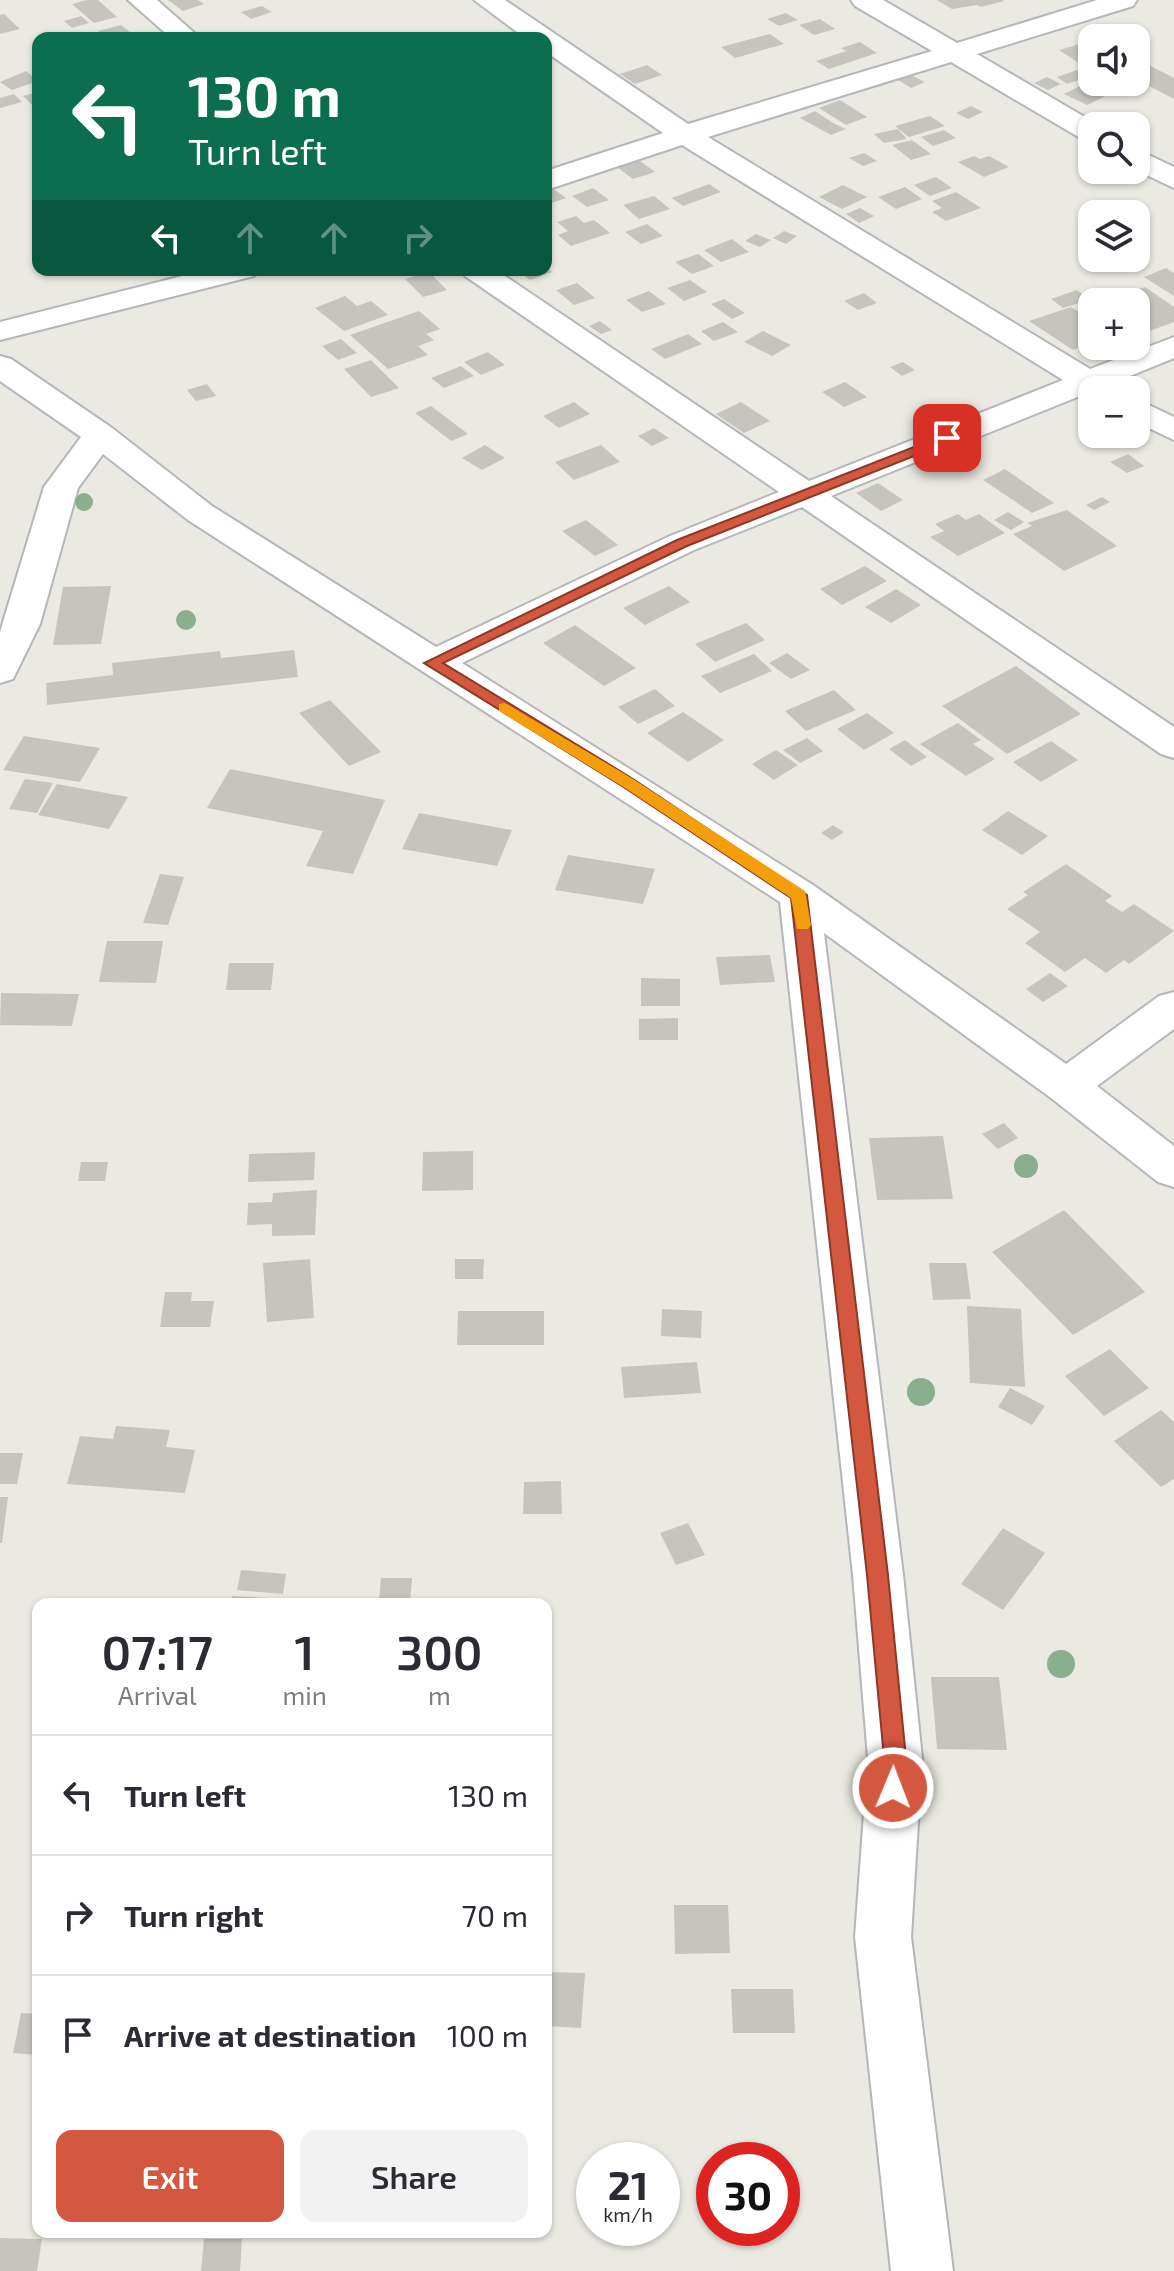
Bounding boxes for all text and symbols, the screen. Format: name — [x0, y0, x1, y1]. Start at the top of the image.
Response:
map controls — [1078, 24, 1150, 448]
button: sound — [1078, 24, 1150, 96]
text: 130 m — [188, 61, 341, 128]
icon: left — [56, 64, 160, 168]
button: search — [1078, 112, 1150, 184]
text: Turn left — [188, 129, 327, 172]
button: layers — [1078, 200, 1150, 272]
icon: left — [144, 216, 188, 260]
icon: ahead — [228, 216, 272, 260]
icon: ahead — [312, 216, 356, 260]
icon: right — [396, 216, 440, 260]
button: + — [1078, 288, 1150, 360]
button: − — [1078, 376, 1150, 448]
pin — [913, 404, 981, 472]
icon: arrive — [925, 416, 969, 460]
text: 07:17 — [101, 1622, 213, 1680]
text: 1 — [295, 1622, 315, 1680]
text: 300 — [396, 1622, 483, 1680]
text: Arrival — [118, 1679, 197, 1710]
text: min — [282, 1679, 327, 1710]
text: m — [428, 1679, 451, 1710]
position arrow — [851, 1746, 935, 1830]
icon: left — [56, 1773, 100, 1817]
text: Turn left — [124, 1777, 246, 1813]
text: 130 m — [448, 1777, 528, 1813]
icon: right — [56, 1893, 100, 1937]
text: Turn right — [124, 1897, 264, 1933]
text: 70 m — [462, 1897, 528, 1933]
icon: arrive — [56, 2013, 100, 2057]
text: Arrive at destination — [124, 2017, 416, 2053]
text: 100 m — [447, 2017, 528, 2053]
button: Exit — [56, 2130, 284, 2222]
button: Share — [300, 2130, 528, 2222]
speed limit sign: 30 — [696, 2142, 800, 2246]
text: 21 — [608, 2160, 648, 2208]
text: km/h — [603, 2202, 653, 2226]

